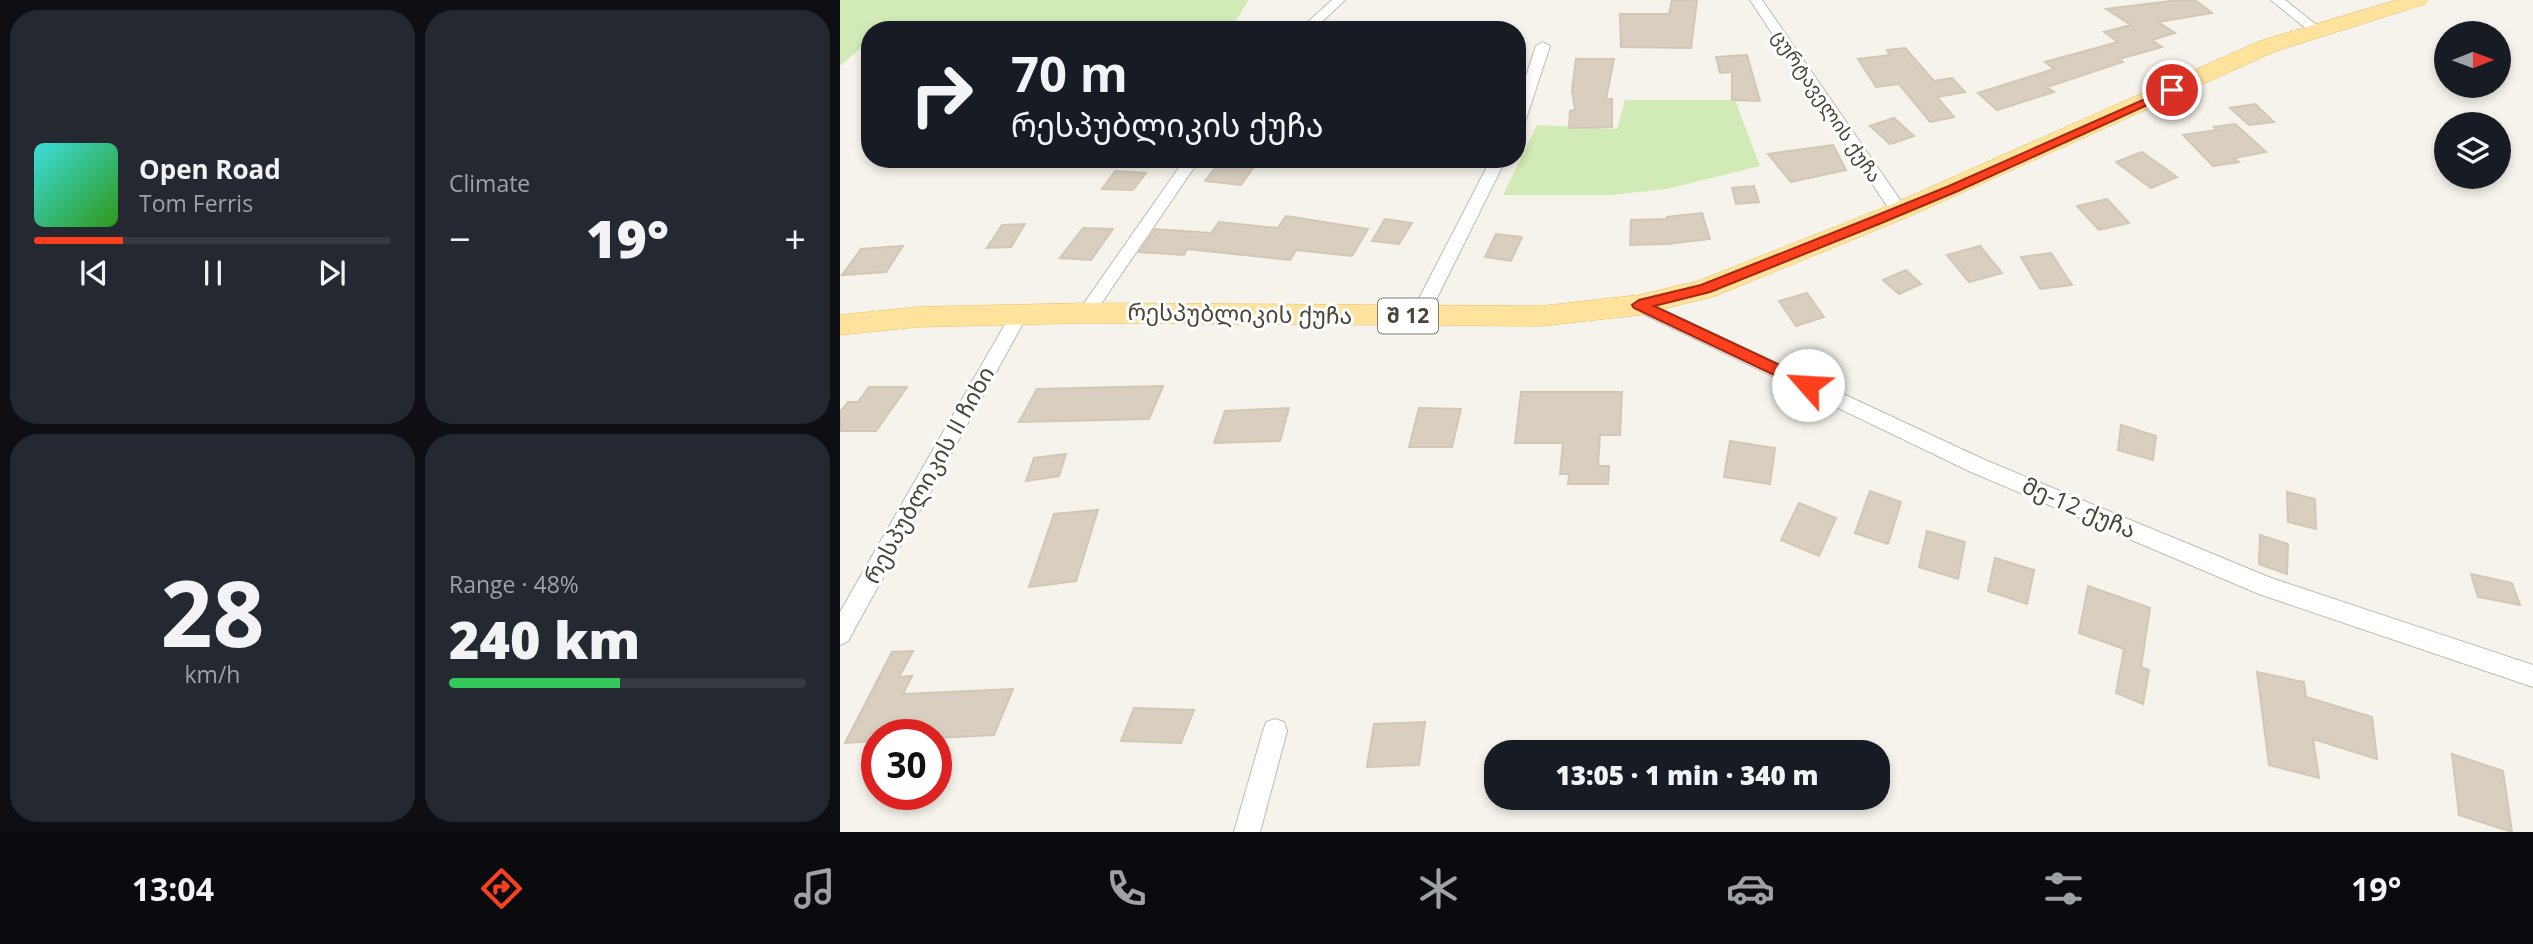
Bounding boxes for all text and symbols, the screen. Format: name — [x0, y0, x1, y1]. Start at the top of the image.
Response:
north arrow — [2434, 21, 2511, 98]
map controls — [2434, 21, 2511, 189]
street label: ცურტაველის ქუჩა — [1766, 25, 1888, 187]
text: 70 m — [1011, 40, 1128, 106]
icon: right — [896, 49, 987, 140]
pin — [2142, 60, 2202, 120]
icon: arrive — [2153, 71, 2191, 109]
text: რესპუბლიკის ქუჩა — [1011, 103, 1323, 146]
button: layers — [2434, 112, 2511, 189]
text: Open Road — [139, 151, 281, 187]
text: Climate — [449, 167, 530, 199]
text: Tom Ferris — [139, 187, 253, 219]
text: 19° — [586, 202, 669, 273]
text: − — [449, 212, 471, 264]
text: + — [784, 212, 806, 264]
icon: previous — [75, 254, 113, 292]
icon: pause — [194, 254, 232, 292]
icon: next — [313, 254, 351, 292]
street label: რესპუბლიკის ქუჩა — [1127, 295, 1353, 331]
road number: შ 12 — [1378, 298, 1438, 334]
position arrow — [1771, 348, 1845, 422]
street label: რესპუბლიკის II ჩიხი — [855, 360, 1001, 589]
street label: მე-12 ქუჩა — [2018, 469, 2141, 545]
text: 28 — [160, 550, 265, 674]
text: Range · 48% — [449, 568, 579, 600]
text: 240 km — [449, 603, 640, 674]
text: km/h — [185, 658, 240, 690]
speed limit sign: 30 — [861, 719, 952, 810]
text: 13:05 · 1 min · 340 m — [1556, 757, 1818, 793]
icon: directions — [477, 864, 526, 913]
icon: music — [790, 864, 839, 913]
icon: phone — [1102, 864, 1151, 913]
icon: climate — [1414, 864, 1463, 913]
icon: car — [1726, 864, 1775, 913]
icon: filters — [2039, 864, 2088, 913]
text: 13:04 — [132, 867, 214, 910]
text: 19° — [2351, 867, 2401, 910]

